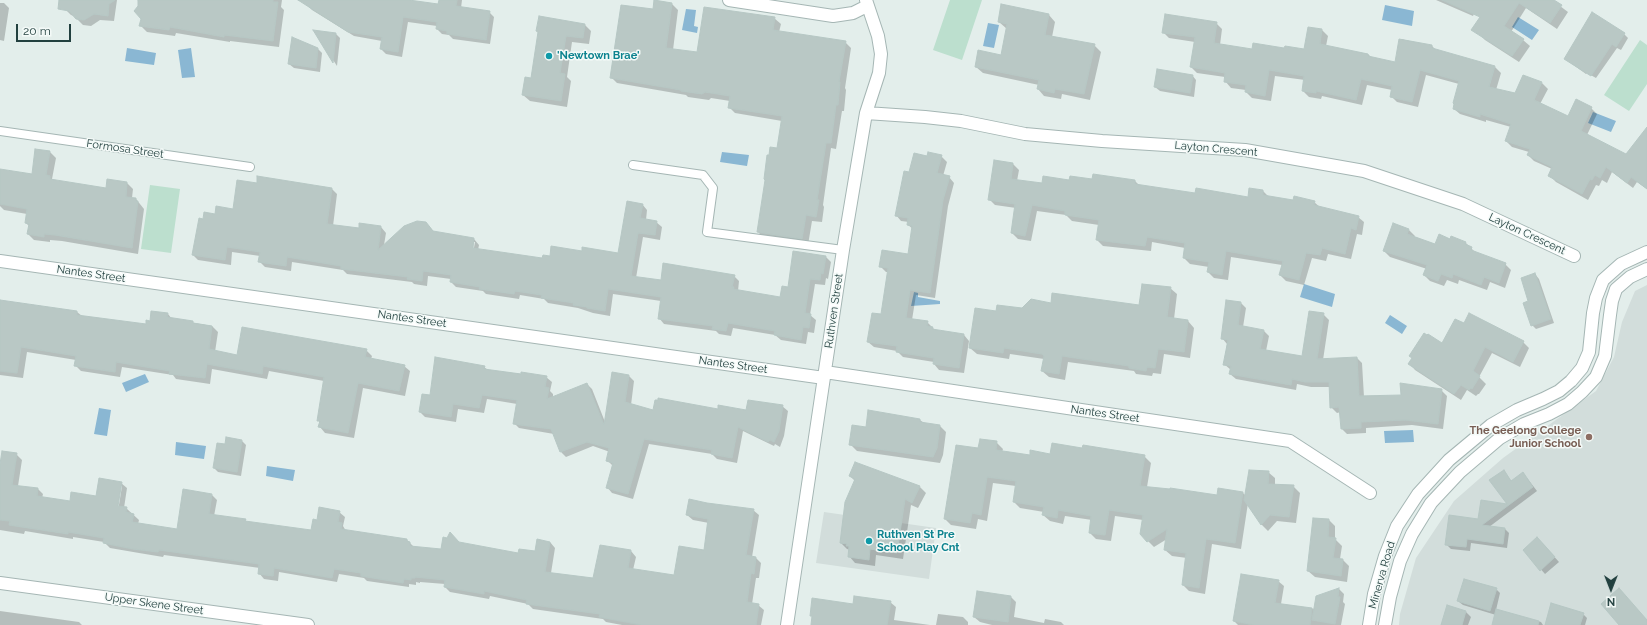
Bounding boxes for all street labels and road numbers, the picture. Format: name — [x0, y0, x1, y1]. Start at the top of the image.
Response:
street label: Formosa Street — [86, 137, 164, 161]
street label: Layton Crescent — [1174, 139, 1258, 159]
street label: Layton Crescent — [1487, 210, 1567, 258]
street label: Nantes Street — [56, 263, 126, 285]
street label: Ruthven Street — [822, 273, 846, 349]
street label: Nantes Street — [377, 308, 447, 330]
street label: Nantes Street — [698, 354, 768, 376]
street label: Nantes Street — [1070, 403, 1140, 425]
street label: Minerva Road — [1366, 540, 1398, 610]
street label: Upper Skene Street — [104, 591, 204, 617]

